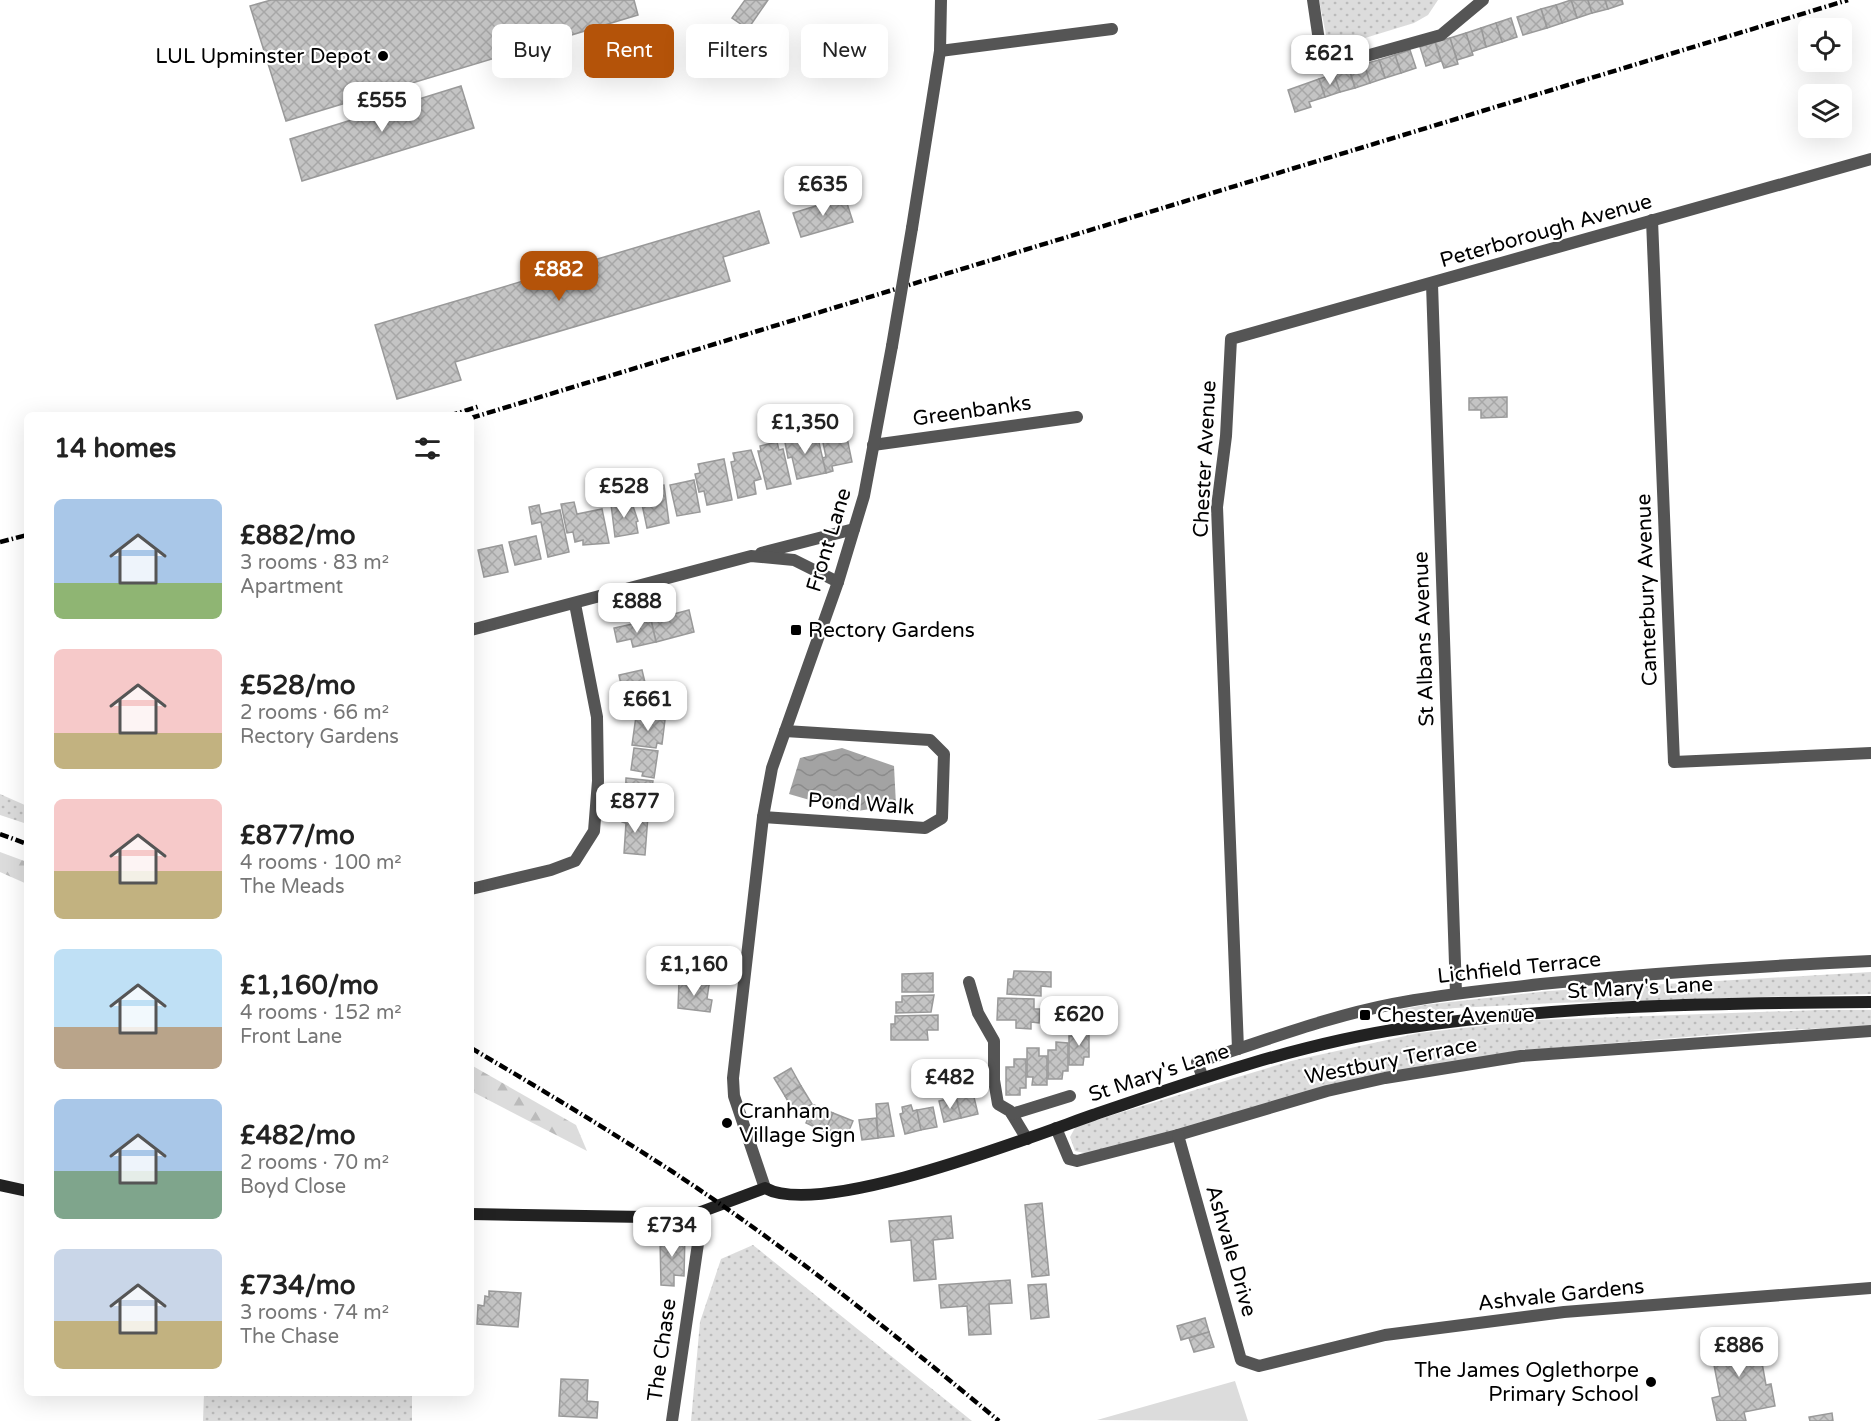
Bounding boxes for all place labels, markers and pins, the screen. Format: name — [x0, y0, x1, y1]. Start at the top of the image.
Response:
pin: £621 — [1294, 35, 1366, 86]
place label: LUL Upminster Depot — [155, 44, 371, 69]
marker: LUL Upminster Depot — [376, 49, 390, 63]
pin: £555 — [346, 82, 418, 133]
pin: £635 — [787, 166, 859, 217]
pin: £882 — [523, 251, 595, 302]
pin: £1,350 — [756, 404, 854, 455]
pin: £528 — [588, 468, 660, 519]
pin: £888 — [601, 583, 673, 634]
place label: Rectory Gardens — [808, 618, 975, 643]
marker: Rectory Gardens — [789, 623, 803, 637]
pin: £661 — [612, 681, 684, 732]
pin: £877 — [599, 783, 671, 834]
pin: £1,160 — [645, 946, 743, 997]
pin: £620 — [1043, 996, 1115, 1047]
place label: Chester Avenue — [1377, 1003, 1535, 1028]
marker: Chester Avenue — [1358, 1008, 1372, 1022]
pin: £482 — [914, 1059, 986, 1110]
place label: Cranham Village Sign — [739, 1099, 855, 1148]
marker: Cranham Village Sign — [720, 1116, 734, 1130]
pin: £734 — [636, 1207, 708, 1258]
pin: £886 — [1703, 1327, 1775, 1378]
place label: The James Oglethorpe Primary School — [1414, 1358, 1639, 1407]
marker: The James Oglethorpe Primary School — [1644, 1375, 1658, 1389]

